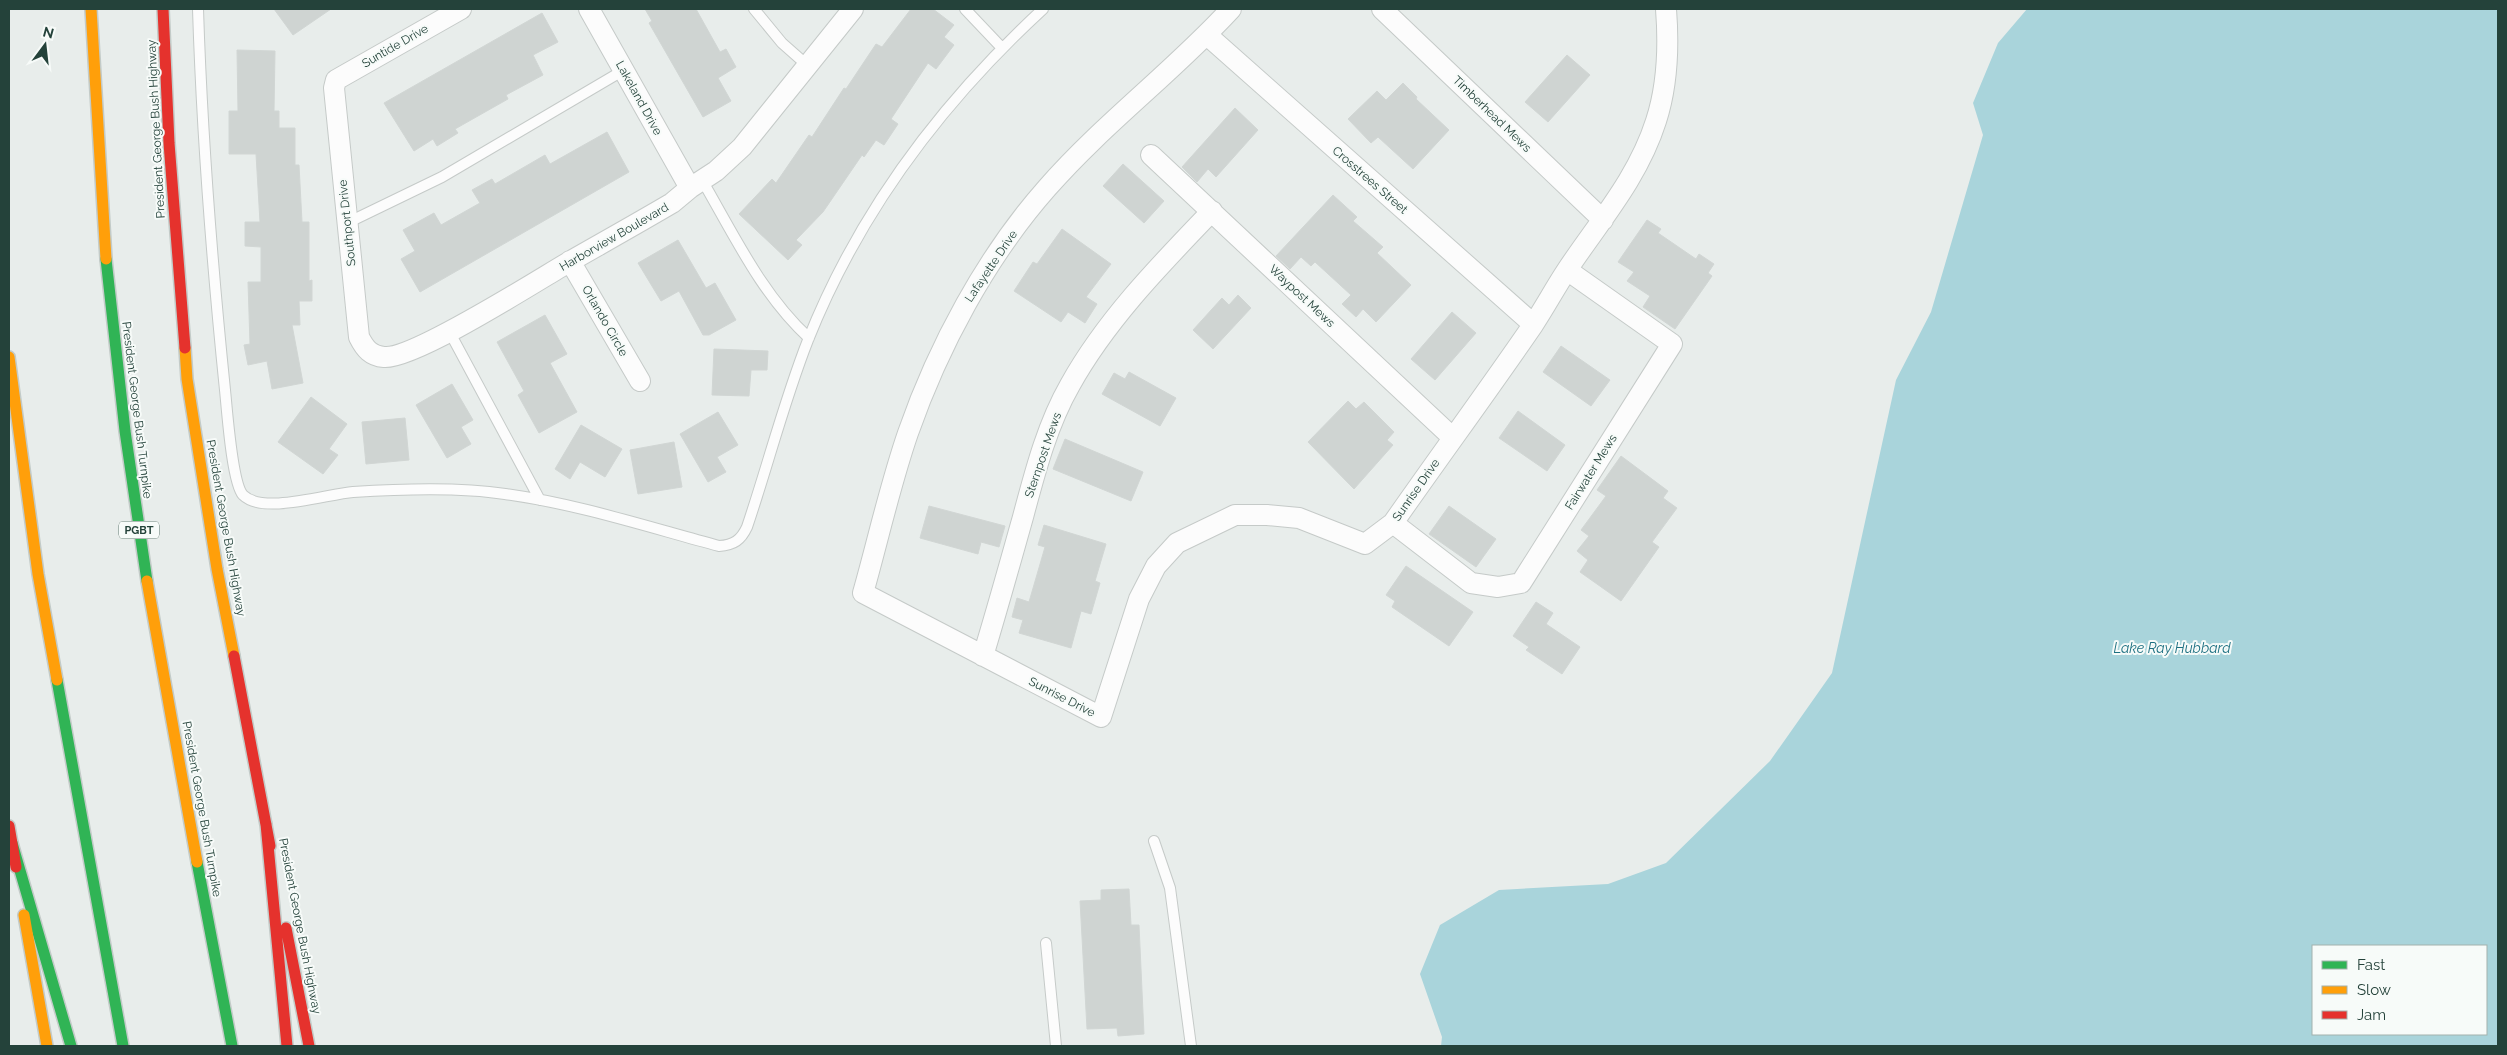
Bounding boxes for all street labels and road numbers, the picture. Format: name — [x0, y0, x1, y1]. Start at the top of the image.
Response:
street label: Suntide Drive — [359, 21, 431, 71]
street label: President George Bush Highway — [144, 39, 168, 219]
street label: Lakeland Drive — [613, 58, 665, 138]
street label: Timberhead Mews — [1450, 73, 1534, 155]
street label: Crosstrees Street — [1329, 143, 1411, 217]
street label: Southport Drive — [335, 179, 359, 267]
street label: Harborview Boulevard — [557, 200, 671, 274]
street label: Lafayette Drive — [962, 227, 1020, 305]
street label: Waypost Mews — [1266, 262, 1338, 330]
street label: Orlando Circle — [579, 283, 631, 359]
street label: President George Bush Turnpike — [119, 321, 155, 499]
street label: Sternpost Mews — [1022, 410, 1064, 500]
street label: Fairwater Mews — [1562, 431, 1620, 512]
street label: President George Bush Highway — [204, 439, 249, 618]
street label: Sunrise Drive — [1389, 456, 1443, 524]
road number: PGBT — [119, 522, 159, 538]
street label: Sunrise Drive — [1026, 674, 1098, 720]
street label: President George Bush Turnpike — [180, 720, 224, 898]
street label: President George Bush Highway — [276, 837, 324, 1016]

